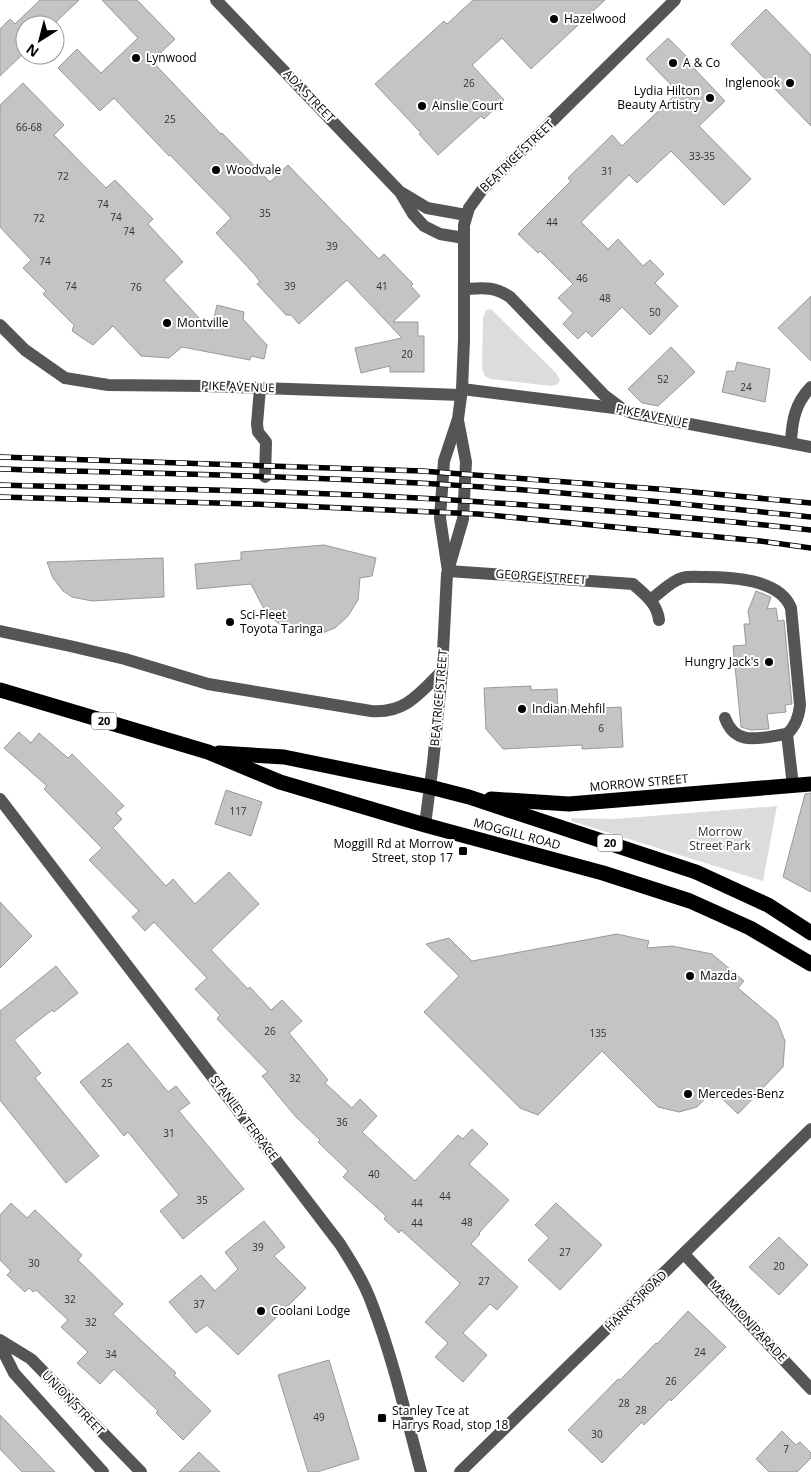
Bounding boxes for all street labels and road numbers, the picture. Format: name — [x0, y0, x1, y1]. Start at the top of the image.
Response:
street label: ADA STREET — [280, 65, 339, 126]
street label: BEATRICE STREET — [476, 115, 558, 196]
street label: PIKE AVENUE — [201, 377, 275, 396]
street label: PIKE AVENUE — [614, 400, 690, 431]
street label: GEORGE STREET — [495, 565, 587, 588]
street label: BEATRICE STREET — [426, 648, 451, 747]
road number: 20 — [92, 712, 116, 729]
street label: MORROW STREET — [589, 770, 689, 795]
street label: MOGGILL ROAD — [472, 814, 563, 853]
road number: 20 — [598, 834, 622, 851]
street label: STANLEY TERRACE — [207, 1072, 282, 1164]
street label: HARRYS ROAD — [601, 1266, 671, 1335]
street label: MARMION PARADE — [706, 1276, 791, 1365]
street label: UNION STREET — [38, 1367, 109, 1439]

